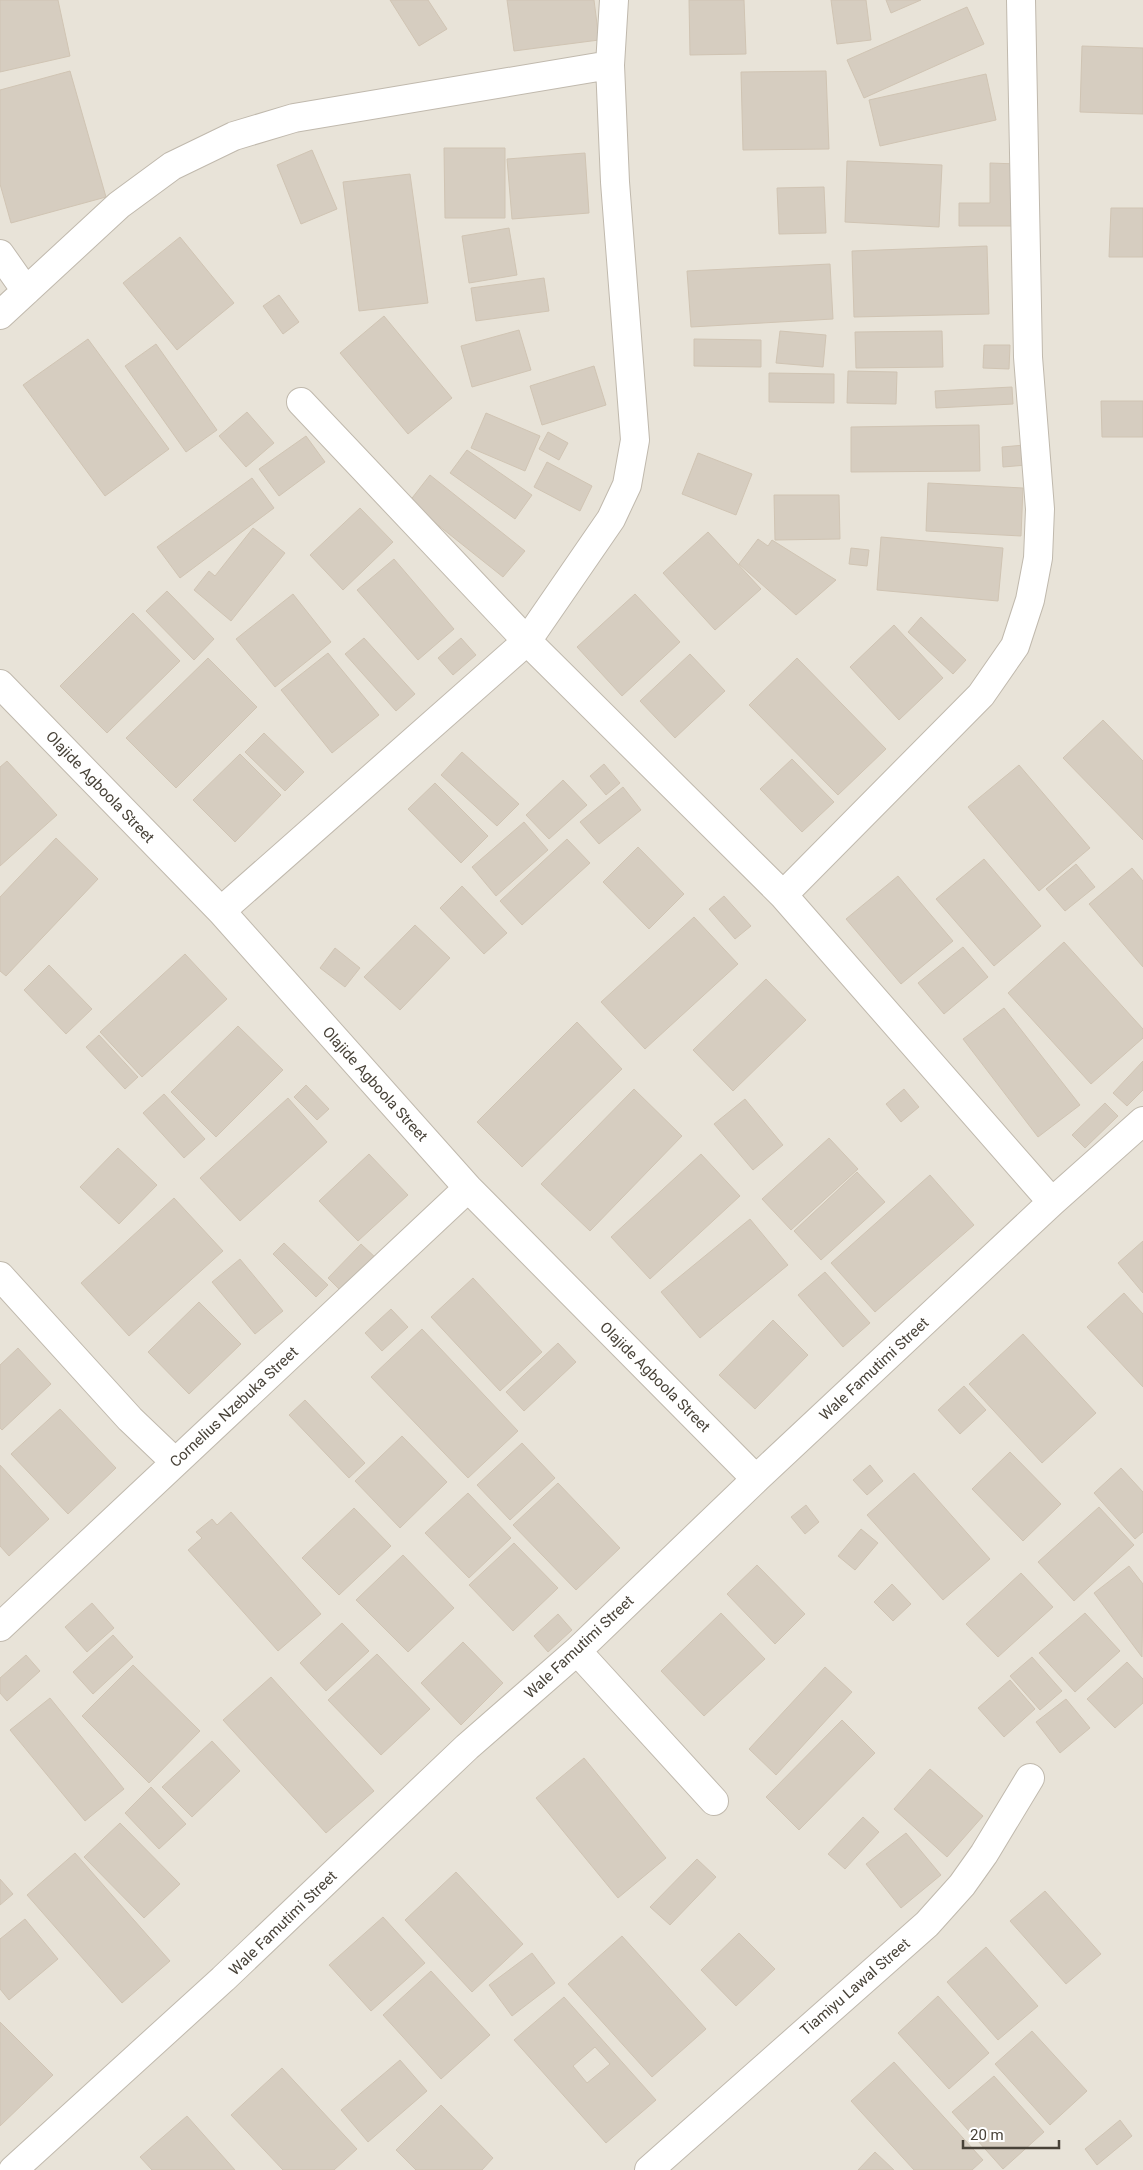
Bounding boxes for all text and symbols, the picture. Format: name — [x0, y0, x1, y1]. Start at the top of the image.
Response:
street label: Olajide Agboola Street — [42, 727, 158, 847]
street label: Olajide Agboola Street — [319, 1023, 431, 1145]
street label: Wale Famutimi Street — [816, 1314, 932, 1424]
street label: Olajide Agboola Street — [596, 1318, 714, 1436]
street label: Cornelius Nzebuka Street — [166, 1343, 302, 1471]
street label: Wale Famutimi Street — [521, 1592, 637, 1702]
street label: Wale Famutimi Street — [225, 1867, 341, 1979]
street label: Tiamiyu Lawal Street — [797, 1934, 914, 2039]
scale bar — [963, 2118, 1059, 2150]
text: 20 m — [970, 2126, 1004, 2144]

